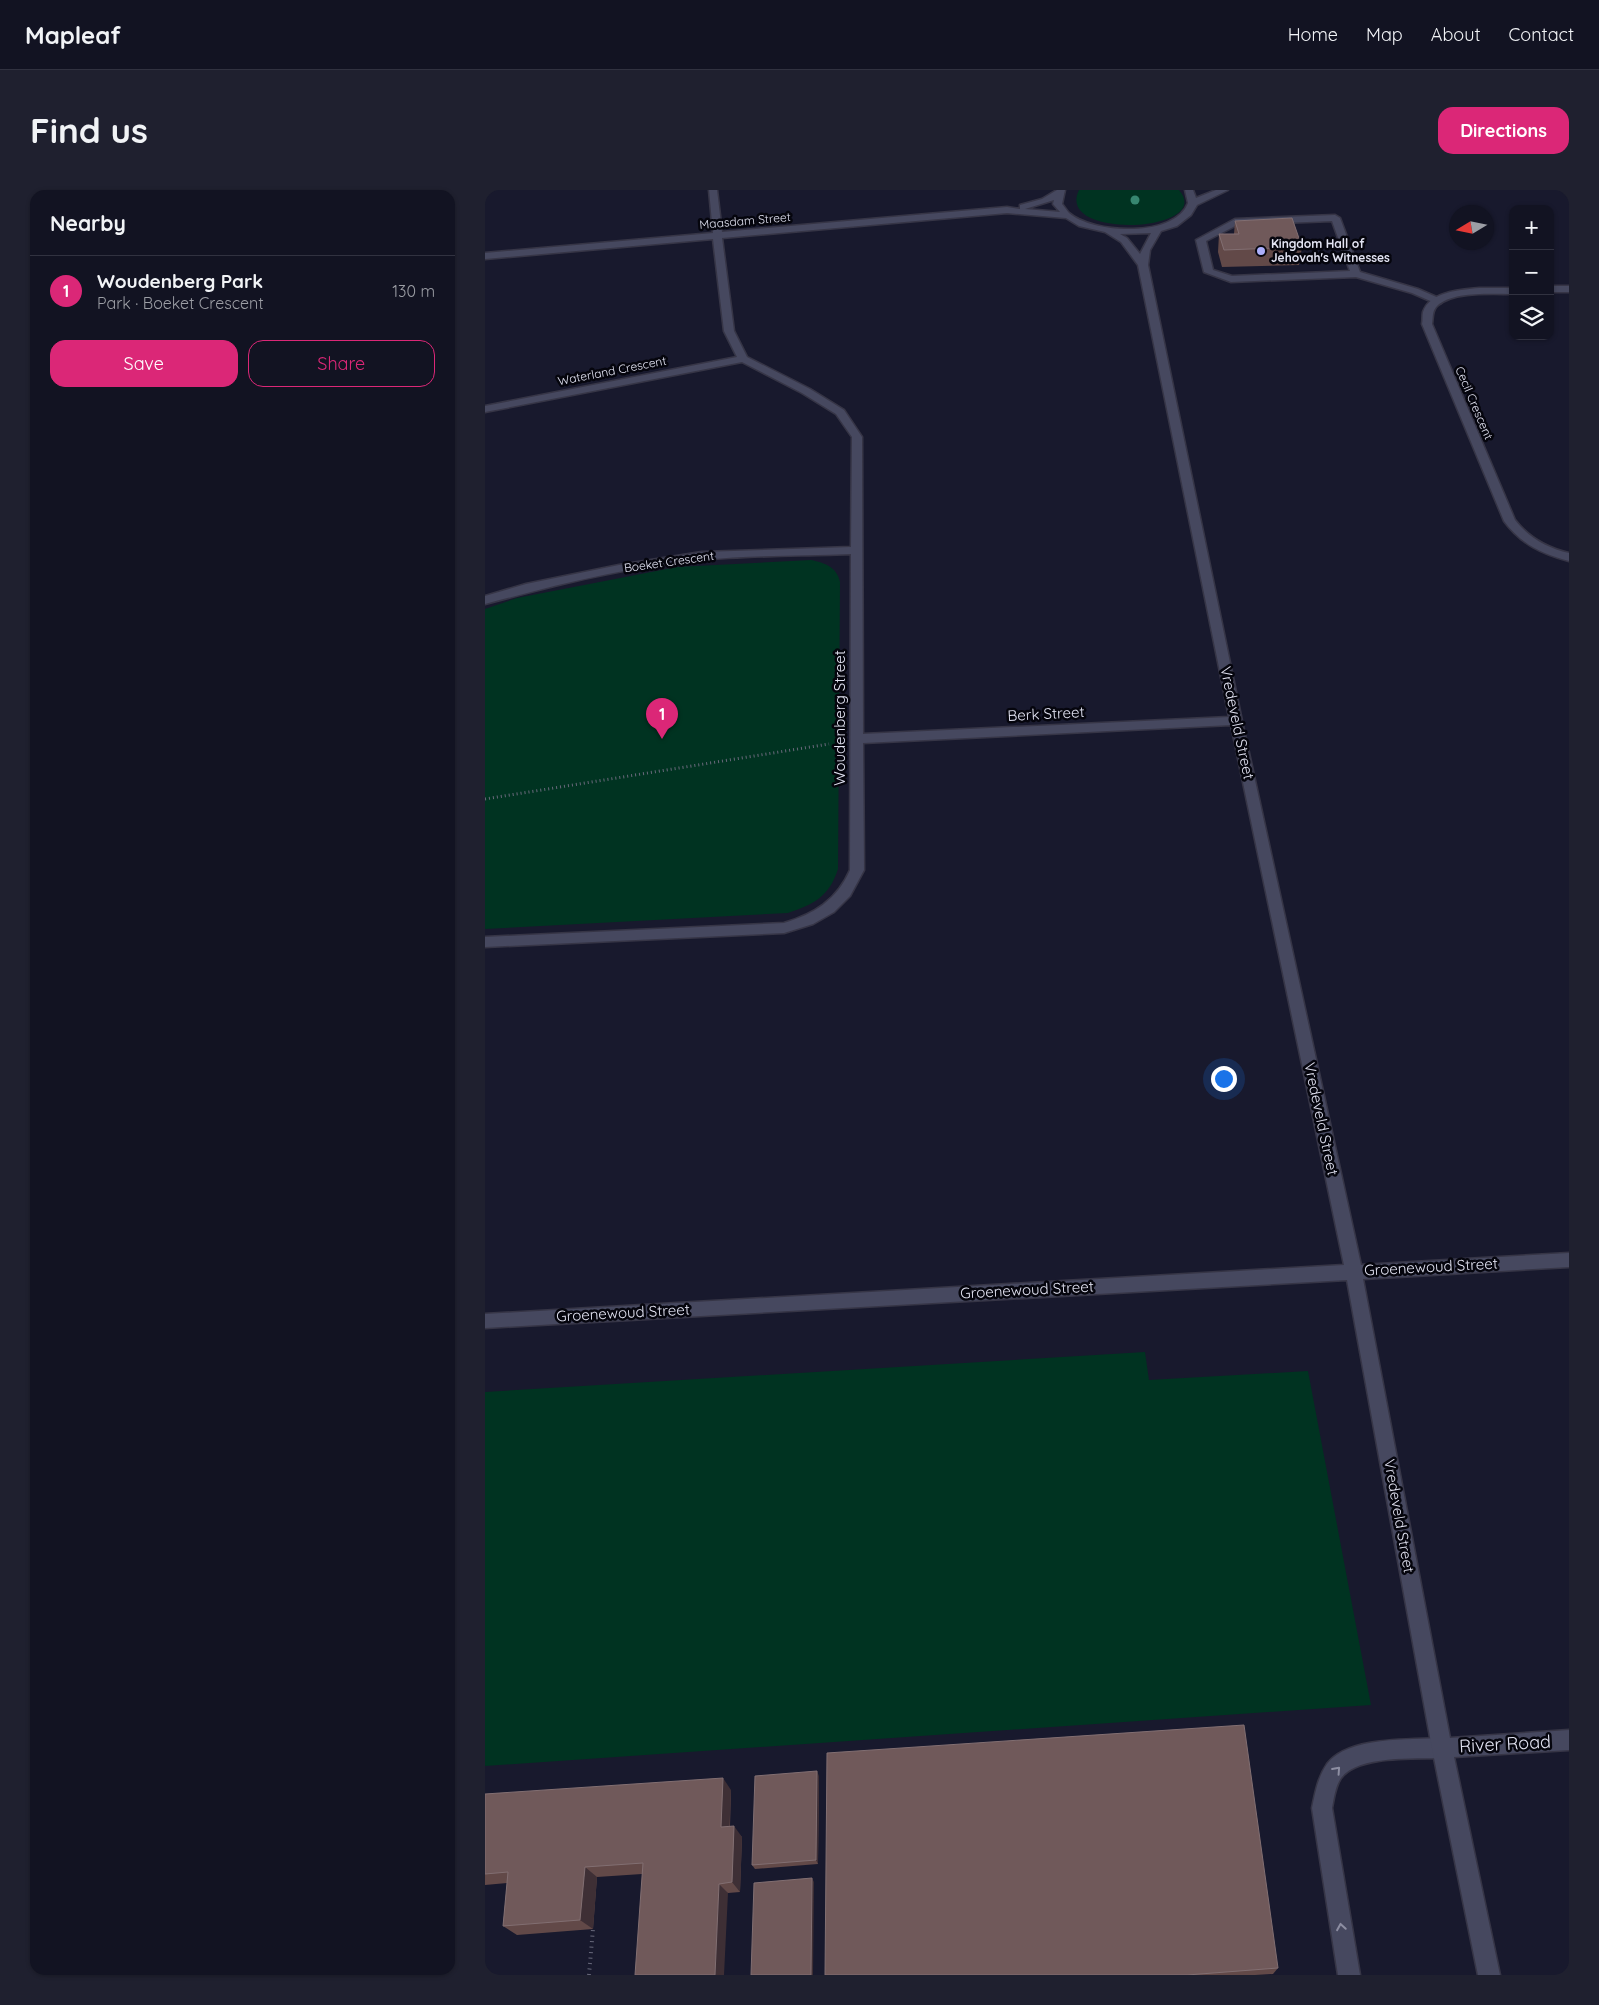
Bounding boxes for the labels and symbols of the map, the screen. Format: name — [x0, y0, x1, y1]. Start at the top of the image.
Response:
north arrow — [1449, 205, 1494, 250]
street label: Maasdam Street — [699, 209, 791, 232]
place label: Kingdom Hall of Jehovah's Witnesses — [1271, 236, 1390, 265]
marker: Kingdom Hall of Jehovah's Witnesses — [1255, 245, 1267, 257]
street label: Waterland Crescent — [556, 353, 667, 388]
street label: Cecil Crescent — [1452, 364, 1497, 442]
street label: Boeket Crescent — [623, 548, 715, 575]
street label: Woudenberg Street — [830, 650, 849, 786]
street label: Vredeveld Street — [1216, 665, 1259, 781]
pin: 1 — [646, 698, 678, 739]
street label: Berk Street — [1007, 702, 1085, 725]
street label: Vredeveld Street — [1300, 1061, 1343, 1177]
your location — [1211, 1066, 1237, 1092]
street label: Groenewoud Street — [1364, 1254, 1498, 1279]
street label: Groenewoud Street — [960, 1277, 1094, 1302]
street label: Groenewoud Street — [556, 1300, 690, 1325]
street label: Vredeveld Street — [1380, 1458, 1419, 1574]
street label: River Road — [1458, 1730, 1552, 1757]
one-way arrow — [1331, 1766, 1340, 1775]
one-way arrow — [1337, 1923, 1347, 1931]

